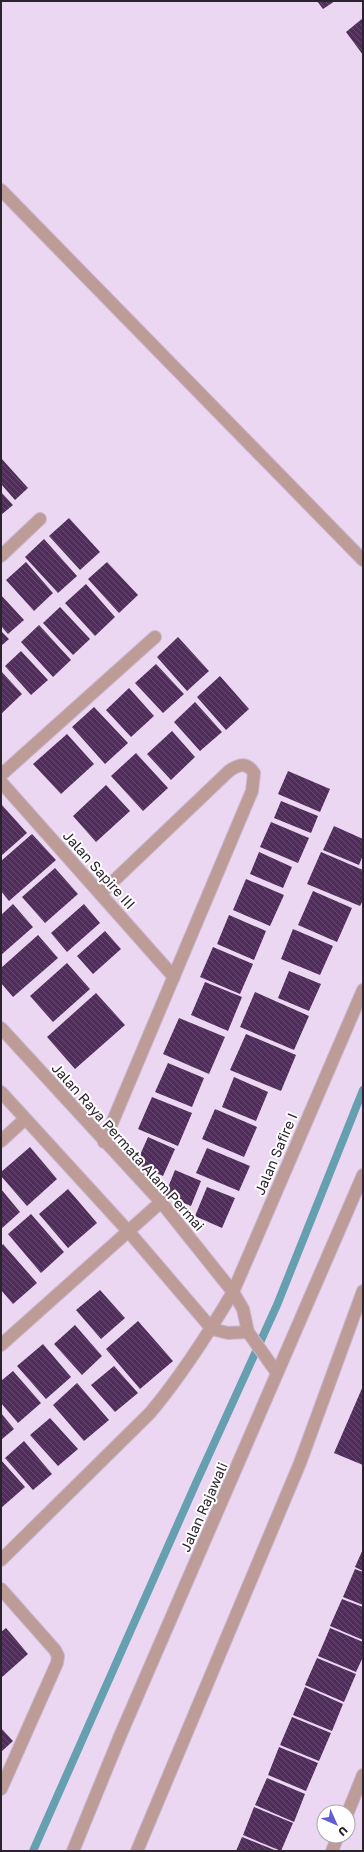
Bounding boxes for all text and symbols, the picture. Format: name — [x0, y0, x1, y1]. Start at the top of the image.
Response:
street label: Jalan Sapire III — [60, 827, 139, 912]
street label: Jalan Raya Permata Alam Permai — [49, 1059, 208, 1234]
street label: Jalan Safire I — [251, 1110, 300, 1197]
street label: Jalan Rajawali — [176, 1459, 231, 1554]
north arrow — [316, 1804, 356, 1844]
text: U — [336, 1824, 351, 1839]

